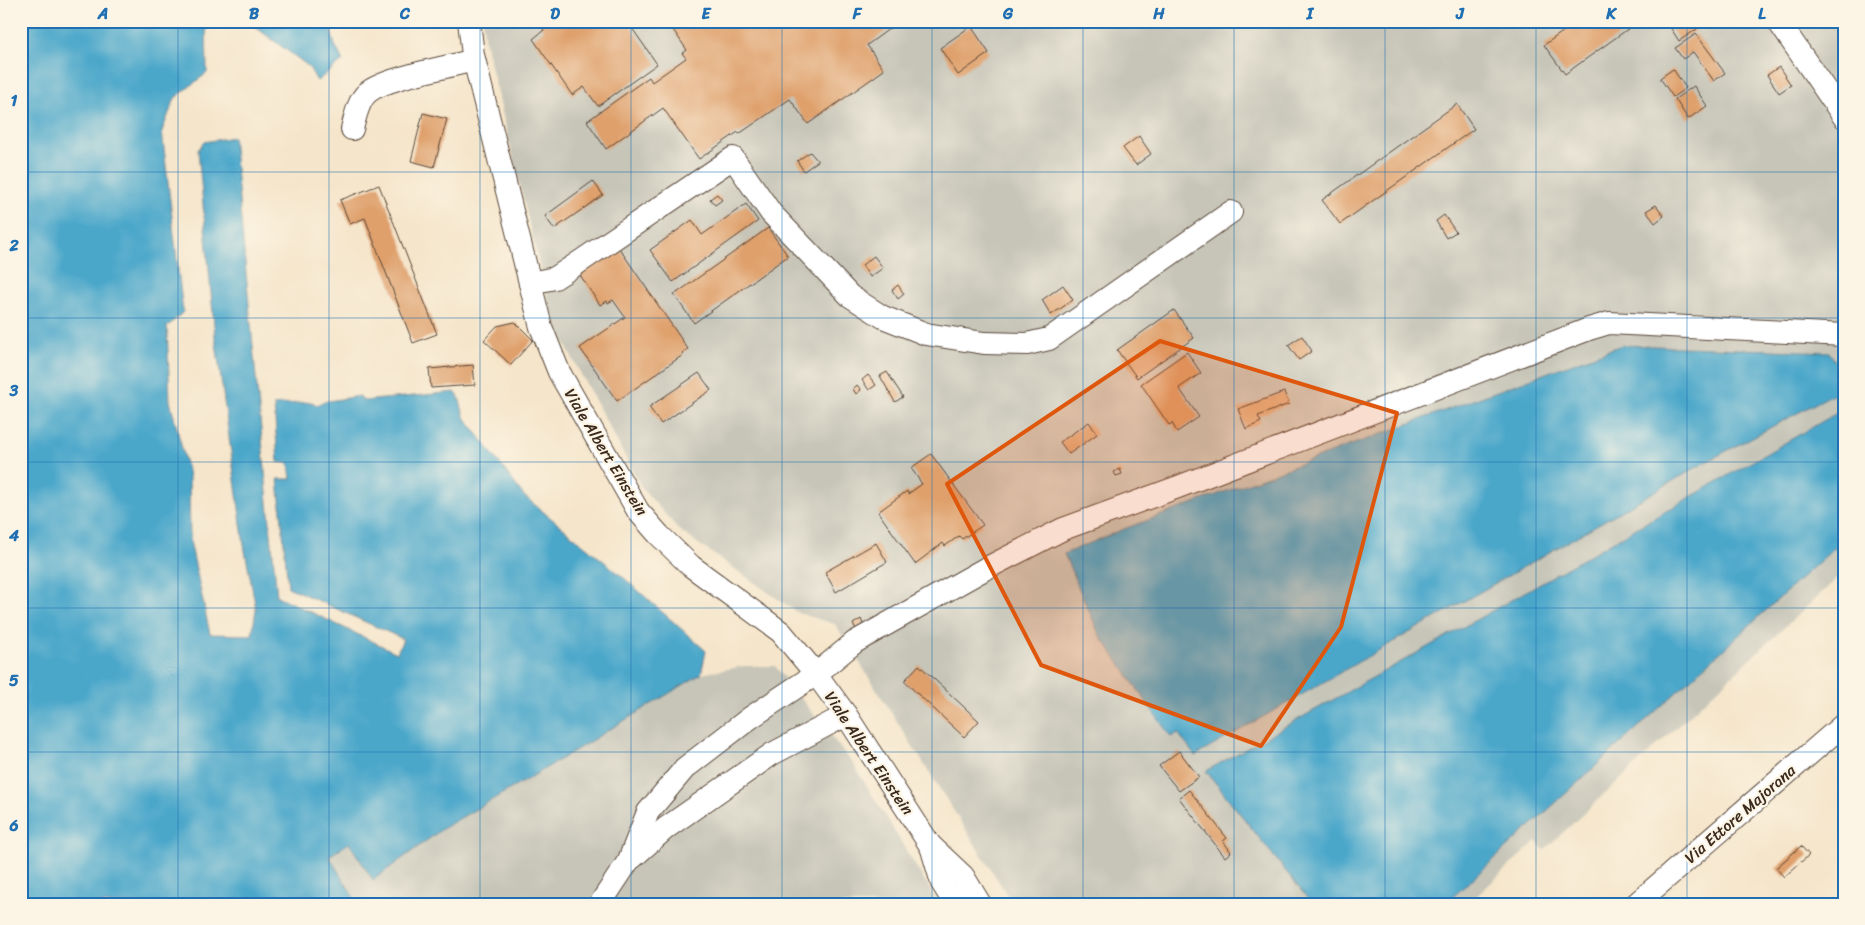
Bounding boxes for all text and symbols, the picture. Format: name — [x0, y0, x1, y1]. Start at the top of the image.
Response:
text: A — [97, 0, 108, 28]
text: B — [249, 0, 260, 28]
text: C — [399, 0, 411, 28]
text: D — [550, 0, 560, 28]
text: E — [702, 0, 712, 28]
text: F — [852, 0, 863, 28]
text: G — [1002, 0, 1014, 28]
text: H — [1152, 0, 1165, 28]
text: I — [1306, 0, 1315, 28]
text: J — [1455, 0, 1465, 28]
text: K — [1605, 0, 1617, 28]
text: L — [1758, 0, 1766, 28]
text: 1 — [11, 86, 18, 115]
text: 2 — [8, 231, 19, 260]
text: 3 — [9, 376, 19, 405]
street label: Viale Albert Einstein — [556, 382, 656, 522]
text: 4 — [8, 521, 19, 550]
text: 5 — [9, 666, 19, 695]
street label: Viale Albert Einstein — [816, 685, 922, 821]
street label: Via Ettore Majorana — [1677, 756, 1803, 871]
text: 6 — [8, 811, 19, 840]

